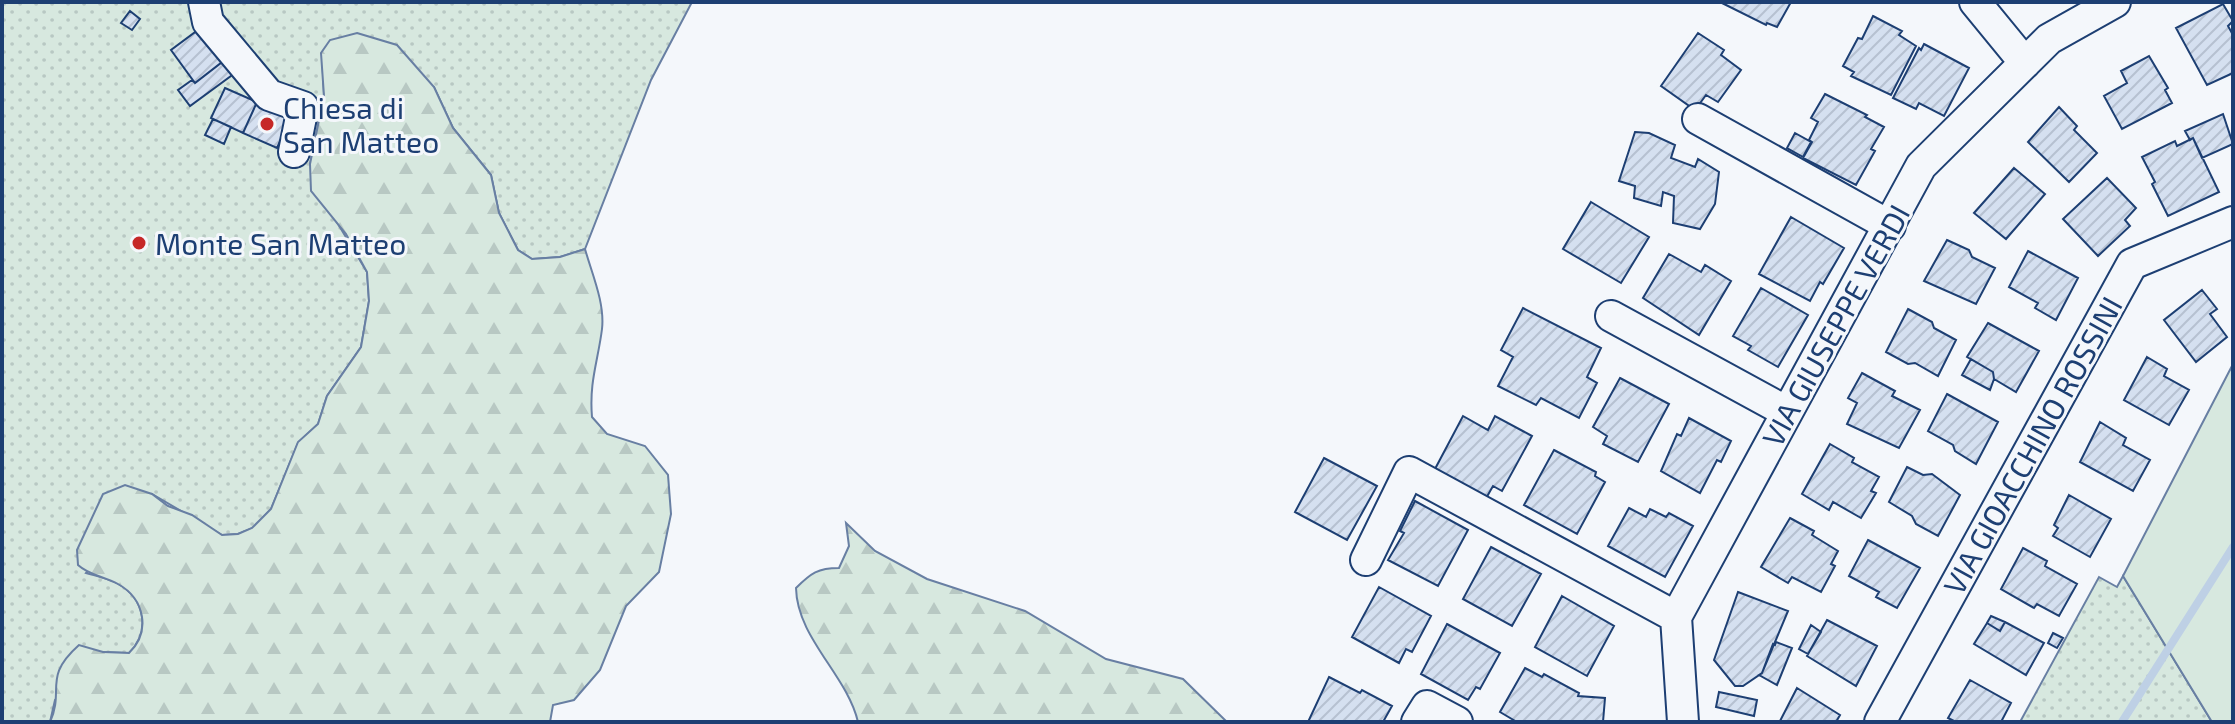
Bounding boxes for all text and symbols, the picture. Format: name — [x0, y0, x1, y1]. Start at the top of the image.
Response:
place label: Chiesa di San Matteo — [283, 89, 439, 159]
marker: Chiesa di San Matteo — [258, 115, 276, 133]
street label: VIA GIUSEPPE VERDI — [1754, 198, 1916, 452]
place label: Monte San Matteo — [155, 225, 406, 261]
marker: Monte San Matteo — [130, 234, 148, 252]
street label: VIA GIOACCHINO ROSSINI — [1935, 290, 2129, 600]

